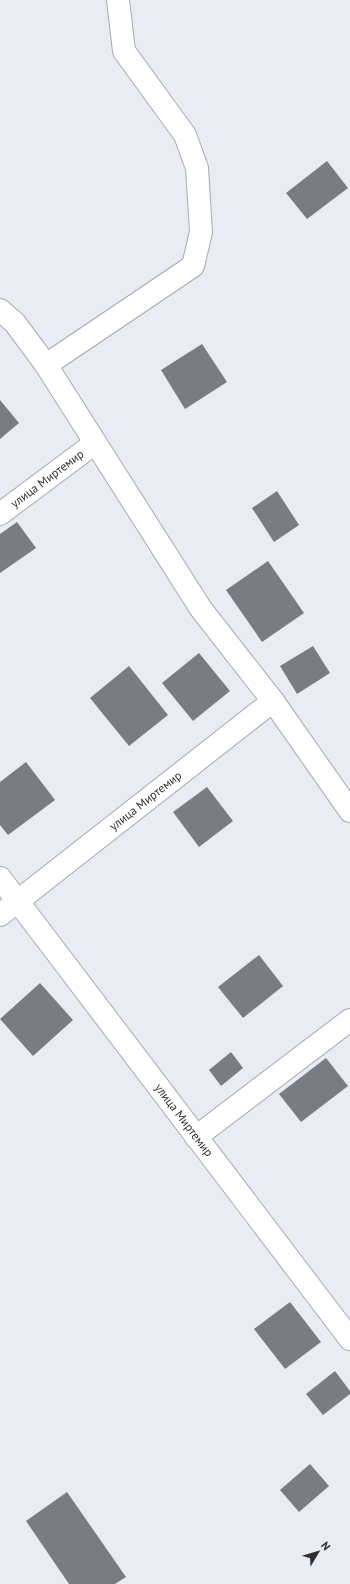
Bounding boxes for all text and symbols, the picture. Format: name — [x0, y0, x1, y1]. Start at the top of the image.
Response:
street label: улица Миртемир — [7, 446, 87, 511]
street label: улица Миртемир — [106, 768, 184, 833]
street label: улица Миртемир — [152, 1080, 217, 1159]
north arrow — [298, 1532, 338, 1572]
text: N — [318, 1539, 334, 1553]

